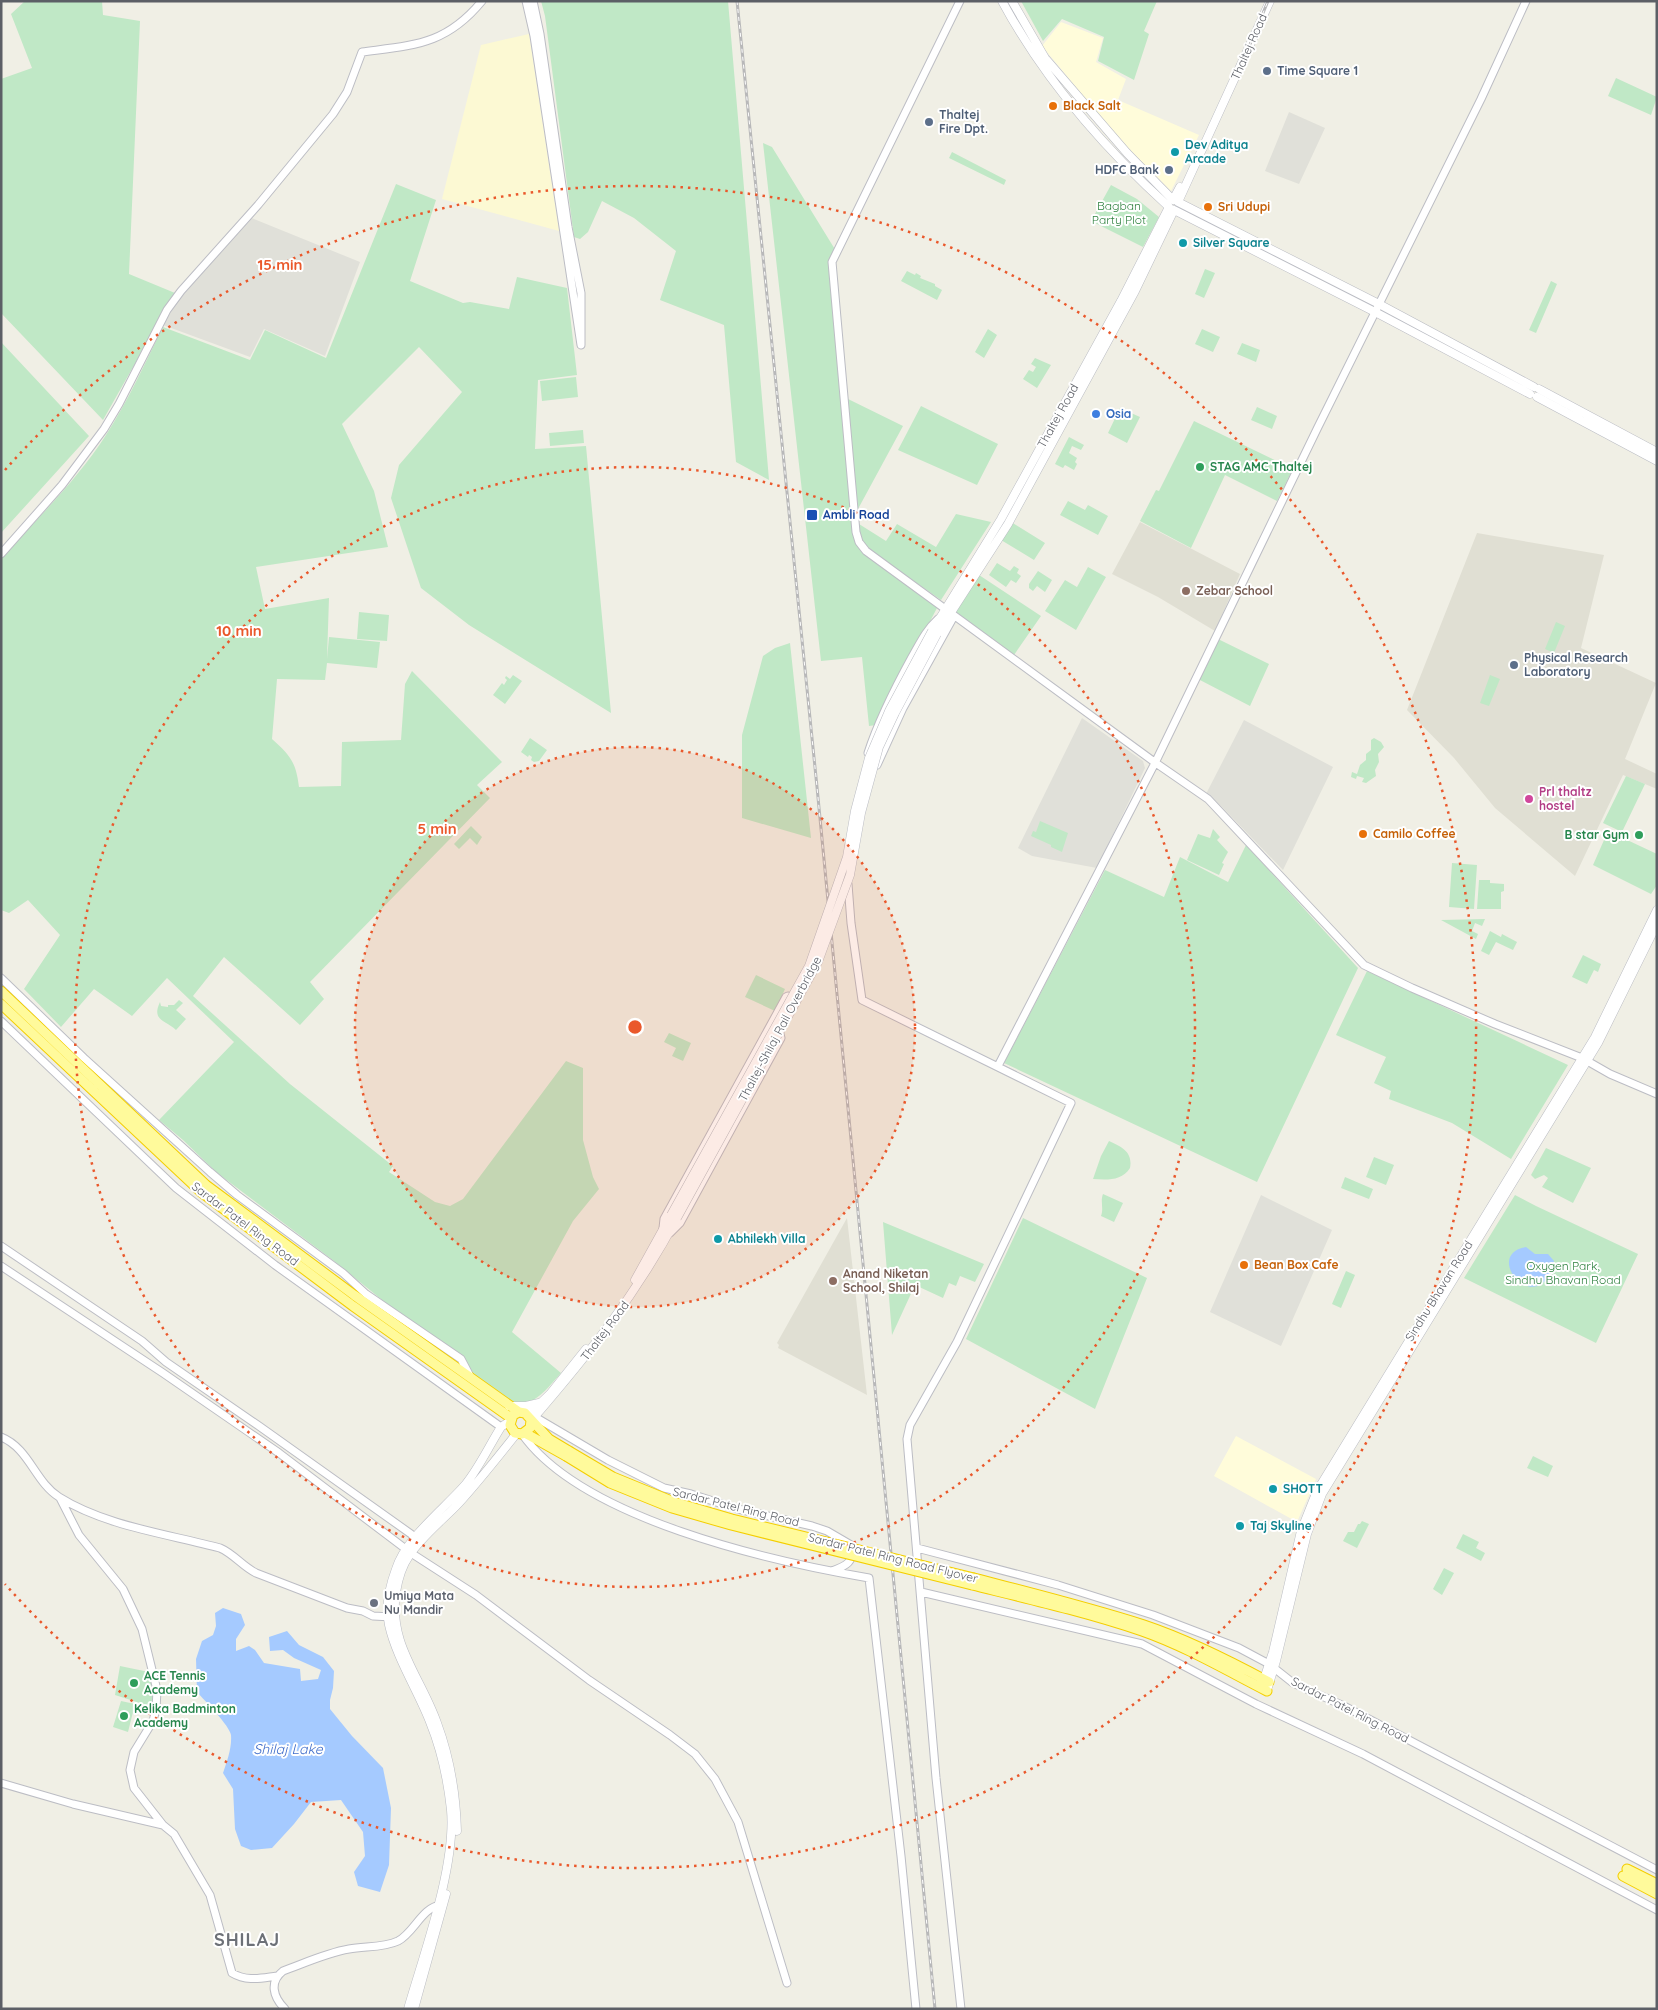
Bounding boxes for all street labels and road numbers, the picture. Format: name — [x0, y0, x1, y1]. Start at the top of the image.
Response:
street label: Thaltej Road — [1227, 11, 1270, 82]
street label: Thaltej Road — [1034, 381, 1081, 451]
street label: Thaltej-Shilaj Rail Overbridge — [735, 954, 824, 1104]
street label: Sardar Patel Ring Road — [189, 1178, 302, 1269]
street label: Sindhu Bhavan Road — [1402, 1238, 1476, 1344]
street label: Thaltej Road — [577, 1298, 632, 1364]
street label: Sardar Patel Ring Road — [671, 1484, 801, 1530]
street label: Sardar Patel Ring Road Flyover — [807, 1529, 980, 1586]
street label: Sardar Patel Ring Road — [1289, 1673, 1412, 1746]

